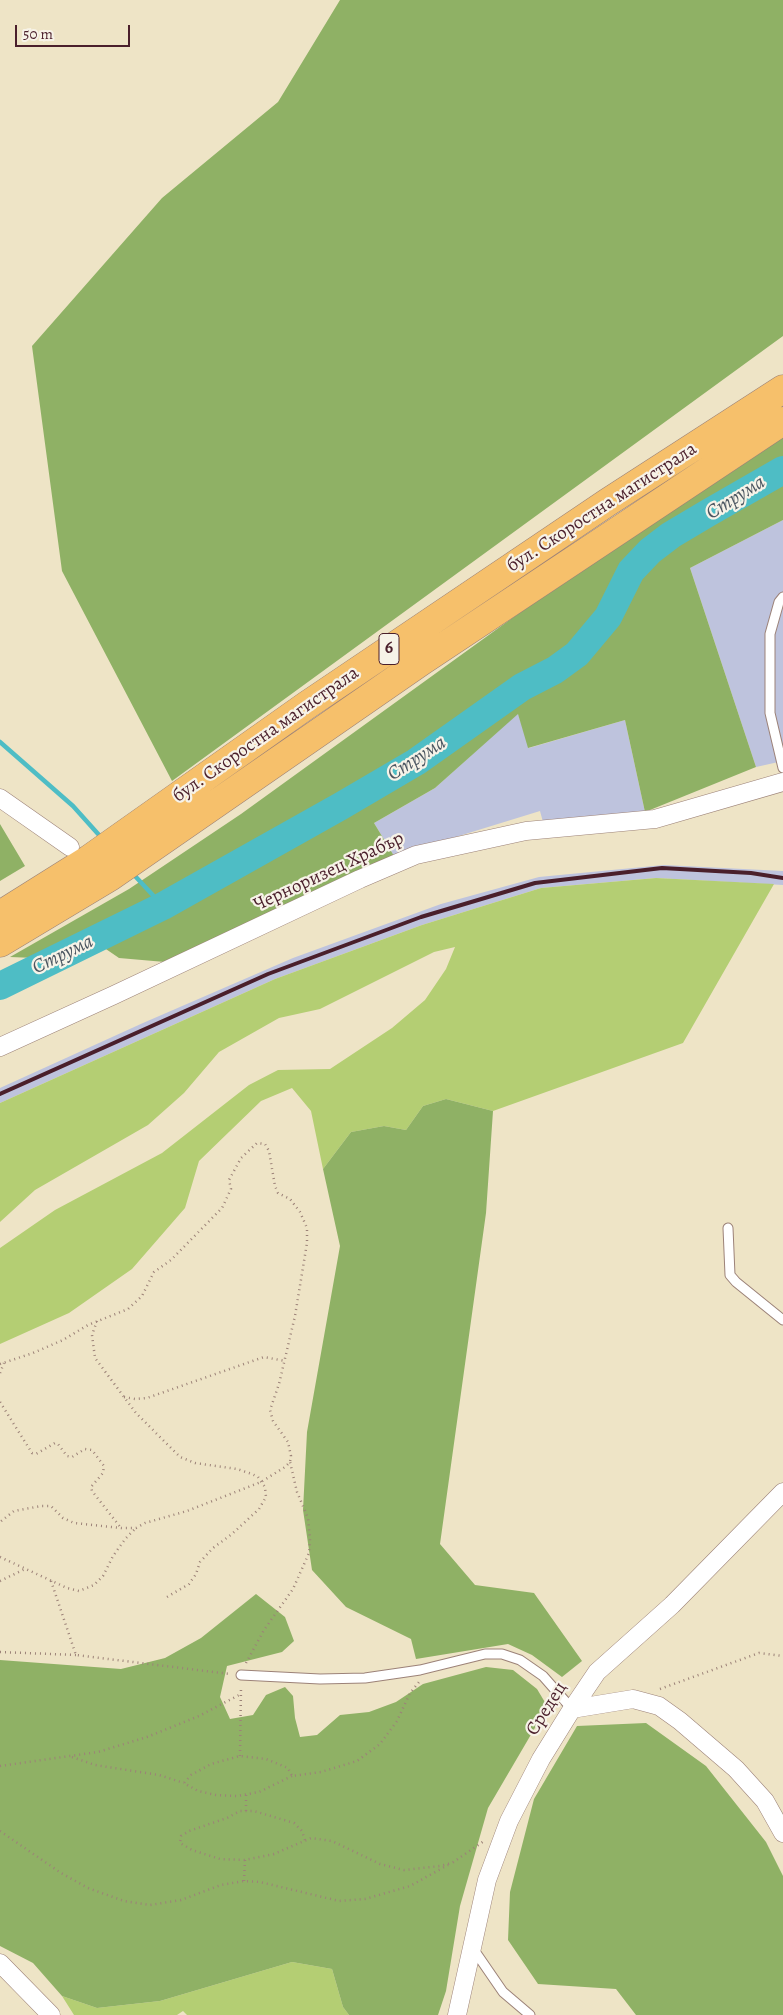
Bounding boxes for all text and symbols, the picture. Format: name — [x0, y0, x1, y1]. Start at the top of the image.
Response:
scale bar — [18, 15, 132, 47]
text: 50 m — [23, 24, 53, 44]
street label: бул. Скоростна магистрала — [503, 438, 701, 578]
water label: Струма — [702, 471, 770, 525]
road number: 6 — [379, 634, 399, 664]
street label: бул. Скоростна магистрала — [169, 662, 363, 808]
water label: Струма — [383, 731, 451, 787]
street label: Черноризец Храбър — [250, 827, 408, 917]
water label: Струма — [29, 930, 97, 980]
street label: Средец — [522, 1678, 572, 1740]

